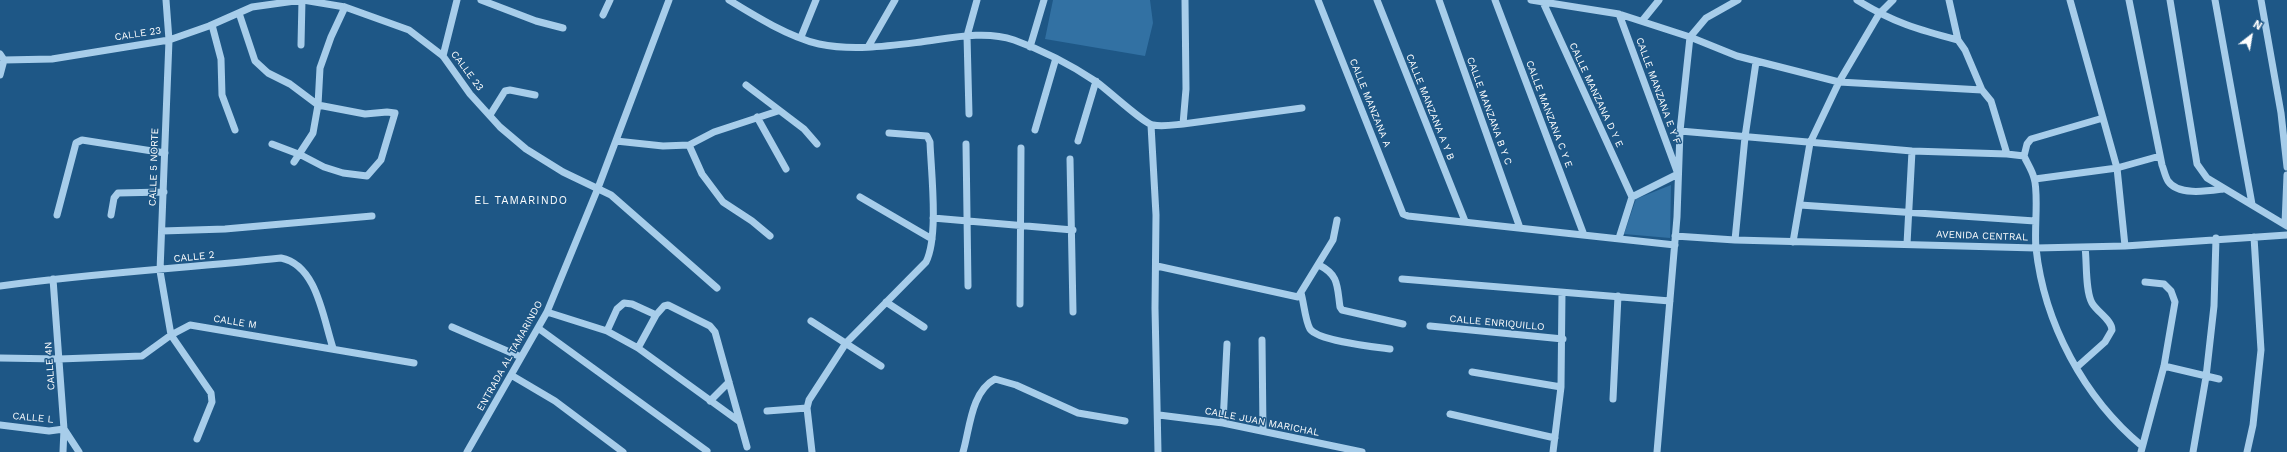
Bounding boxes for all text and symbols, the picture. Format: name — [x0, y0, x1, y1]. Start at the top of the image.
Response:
north arrow — [2231, 16, 2271, 56]
text: N — [2251, 18, 2264, 33]
street label: CALLE 23 — [114, 24, 162, 44]
street label: CALLE MANZANA E Y F — [1633, 36, 1683, 146]
street label: CALLE MANZANA D Y E — [1566, 41, 1626, 149]
street label: CALLE 23 — [448, 49, 486, 93]
street label: CALLE MANZANA A Y B — [1403, 52, 1457, 162]
street label: CALLE MANZANA B Y C — [1464, 55, 1514, 167]
street label: CALLE MANZANA A — [1347, 57, 1393, 149]
street label: CALLE MANZANA C Y E — [1523, 59, 1575, 169]
street label: CALLE 5 NORTE — [147, 128, 161, 206]
district label: EL TAMARINDO — [474, 194, 568, 208]
street label: AVENIDA CENTRAL — [1936, 228, 2028, 244]
street label: CALLE 2 — [173, 249, 215, 265]
street label: ENTRADA AL TAMARINDO — [475, 299, 545, 413]
street label: CALLE M — [212, 313, 258, 331]
street label: CALLE ENRIQUILLO — [1449, 313, 1545, 333]
street label: CALLE 4N — [42, 341, 58, 391]
street label: CALLE JUAN MARICHAL — [1204, 405, 1320, 439]
street label: CALLE L — [12, 410, 54, 426]

